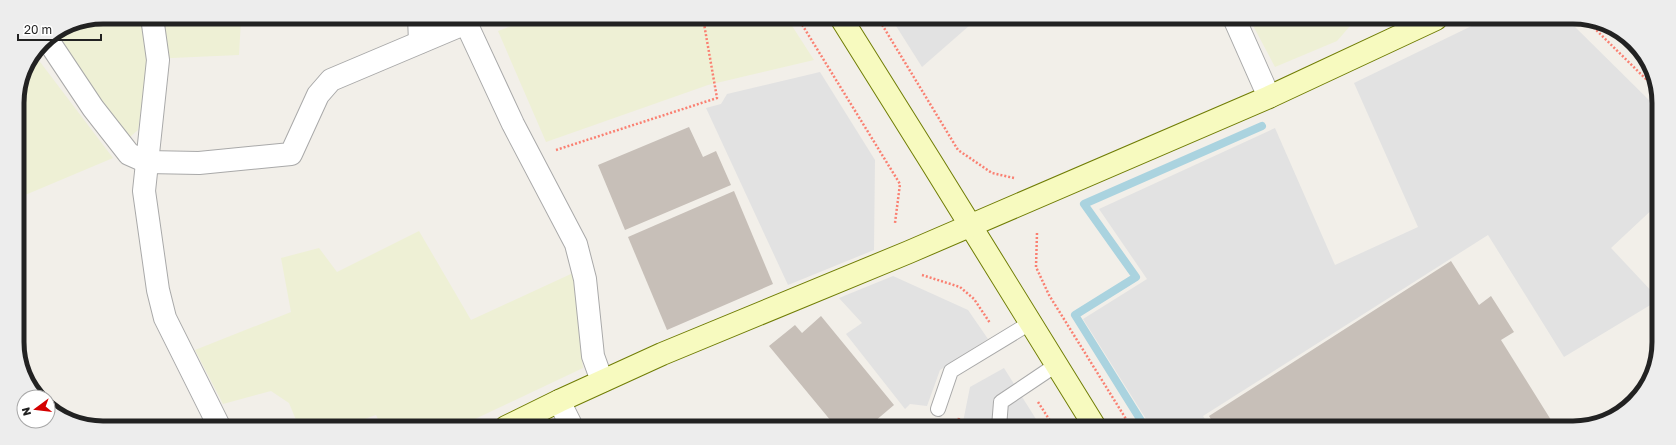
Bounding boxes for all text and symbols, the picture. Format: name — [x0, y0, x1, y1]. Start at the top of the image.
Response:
scale bar — [18, 16, 101, 42]
text: 20 m — [24, 22, 52, 37]
north arrow — [16, 389, 56, 429]
text: N — [18, 406, 33, 417]

